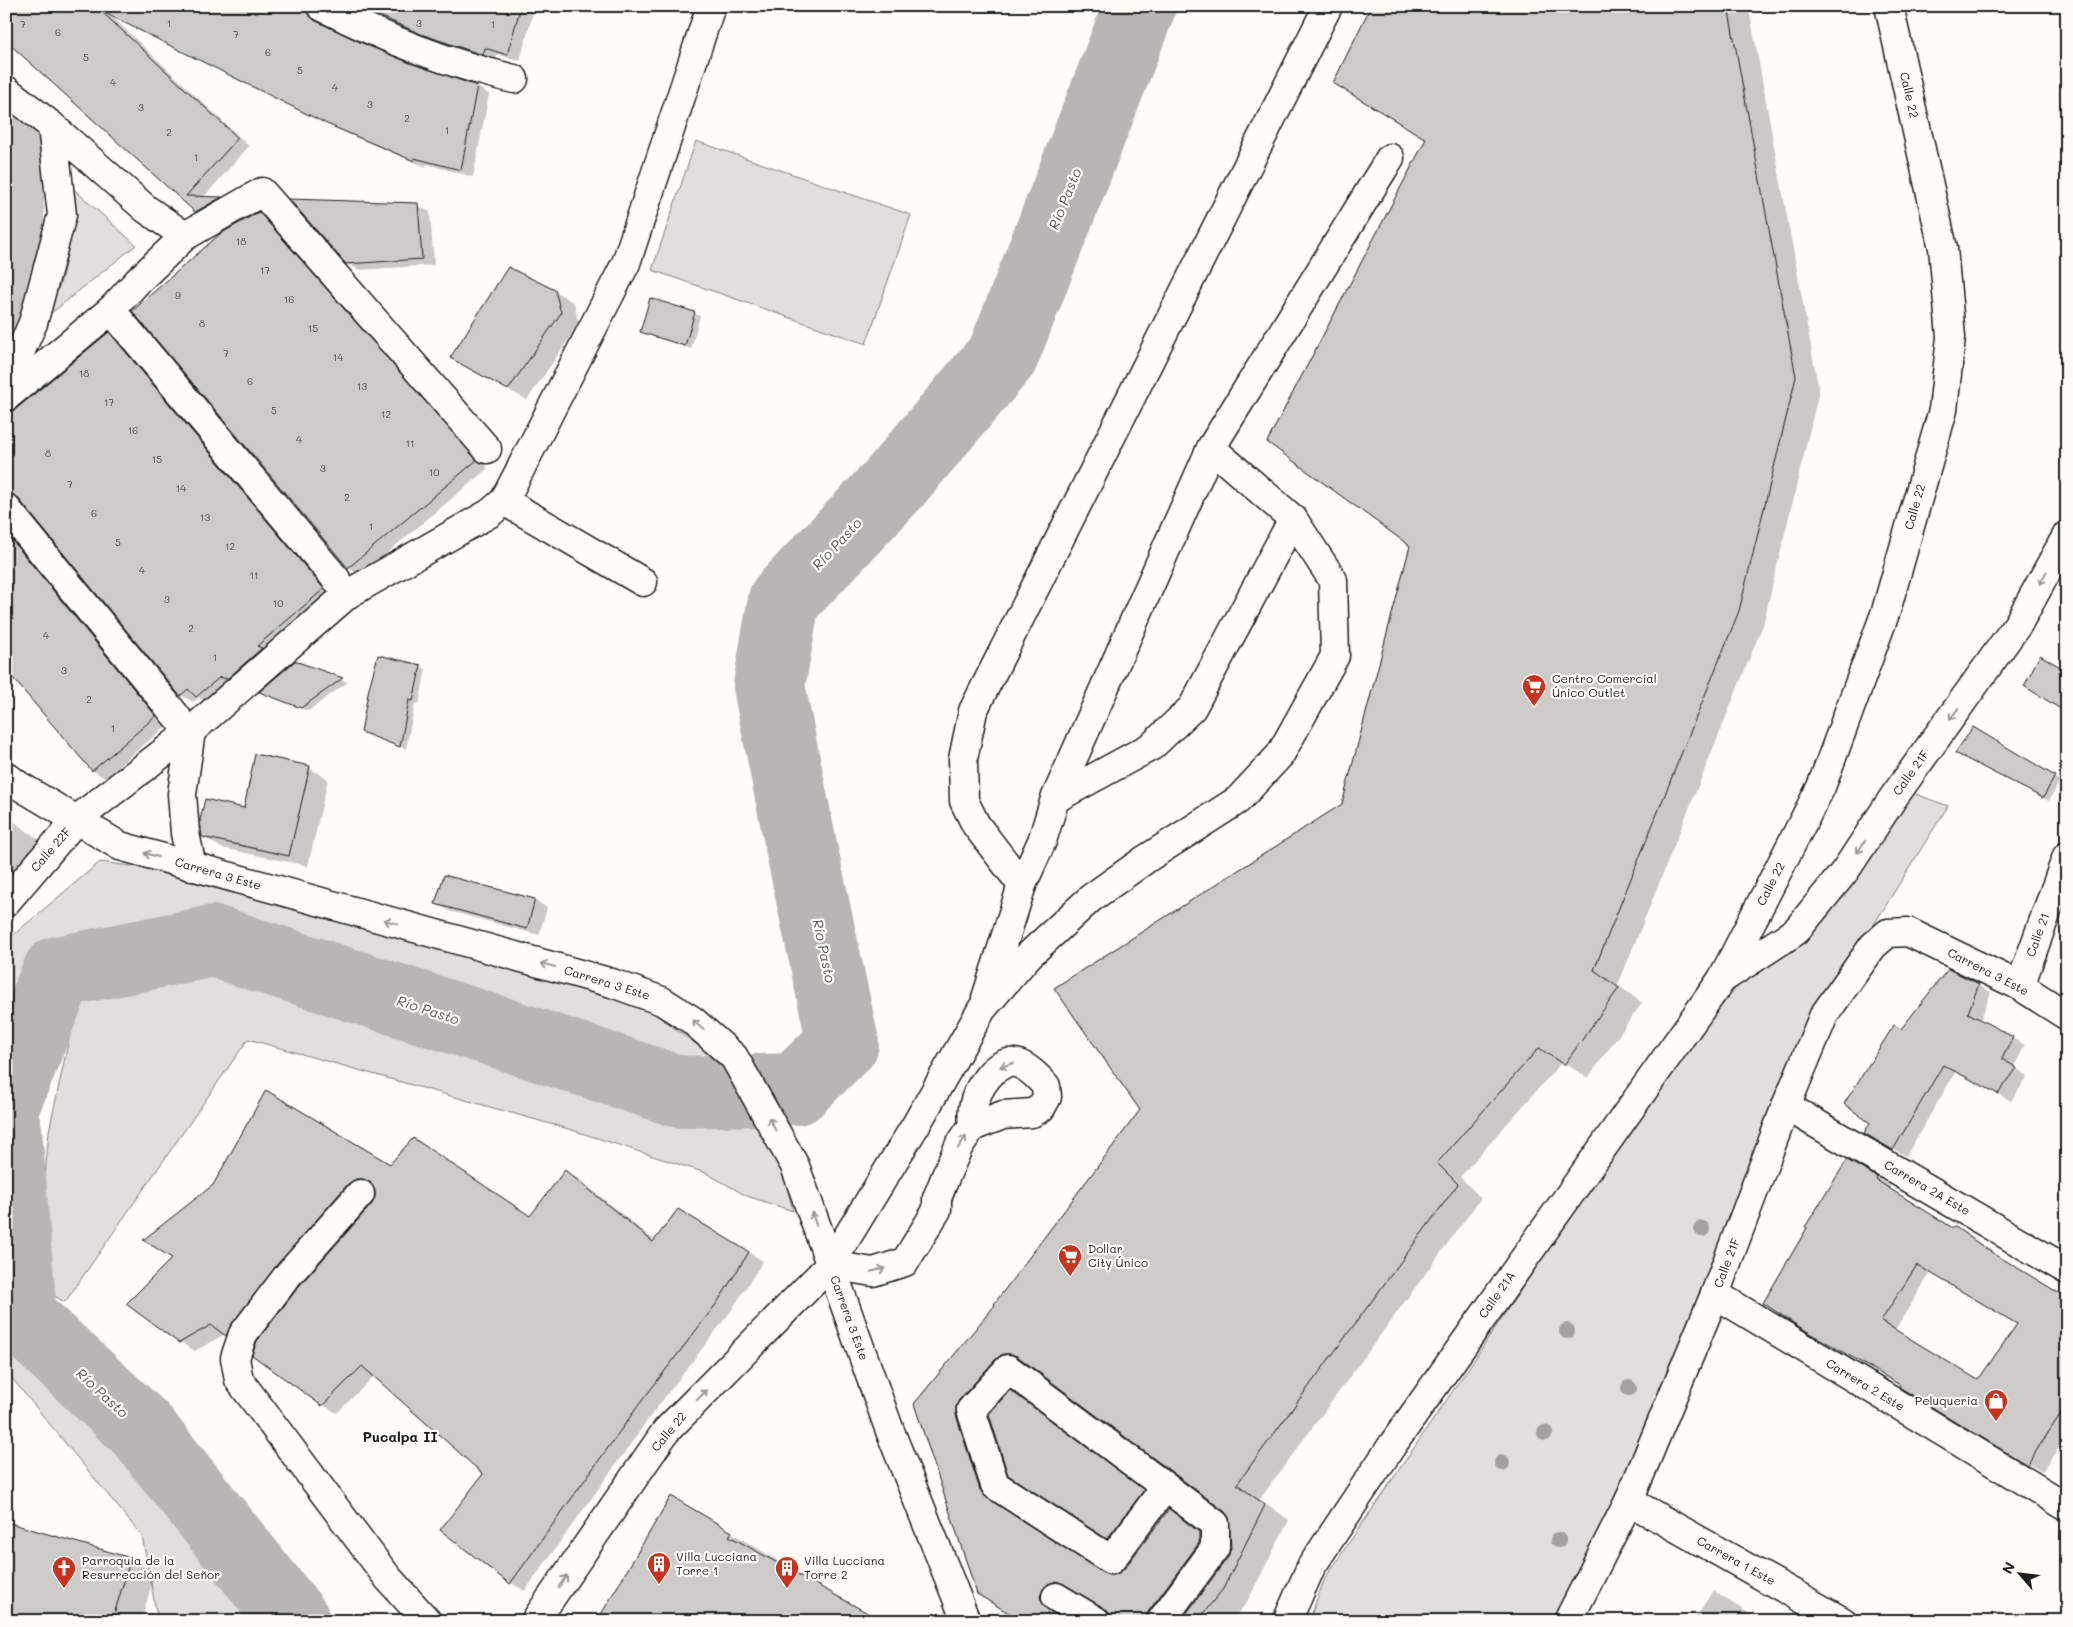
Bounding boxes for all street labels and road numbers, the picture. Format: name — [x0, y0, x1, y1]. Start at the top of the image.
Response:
street label: Calle 22 — [1897, 70, 1923, 119]
street label: Calle 22 — [1900, 482, 1928, 531]
street label: Calle 21F — [1888, 746, 1932, 798]
street label: Calle 22F — [27, 824, 74, 875]
street label: Carrera 3 Este — [173, 853, 263, 893]
street label: Calle 22 — [1752, 859, 1788, 908]
street label: Calle 21 — [2022, 911, 2052, 959]
street label: Carrera 3 Este — [1945, 944, 2032, 998]
street label: Carrera 3 Este — [562, 961, 652, 1003]
street label: Carrera 2A Este — [1881, 1156, 1974, 1218]
street label: Calle 21F — [1709, 1235, 1743, 1290]
street label: Calle 21A — [1474, 1268, 1518, 1321]
street label: Carrera 3 Este — [827, 1273, 873, 1362]
street label: Carrera 2 Este — [1823, 1354, 1908, 1414]
street label: Calle 22 — [647, 1408, 689, 1454]
street label: Carrera 1 Este — [1694, 1532, 1779, 1588]

